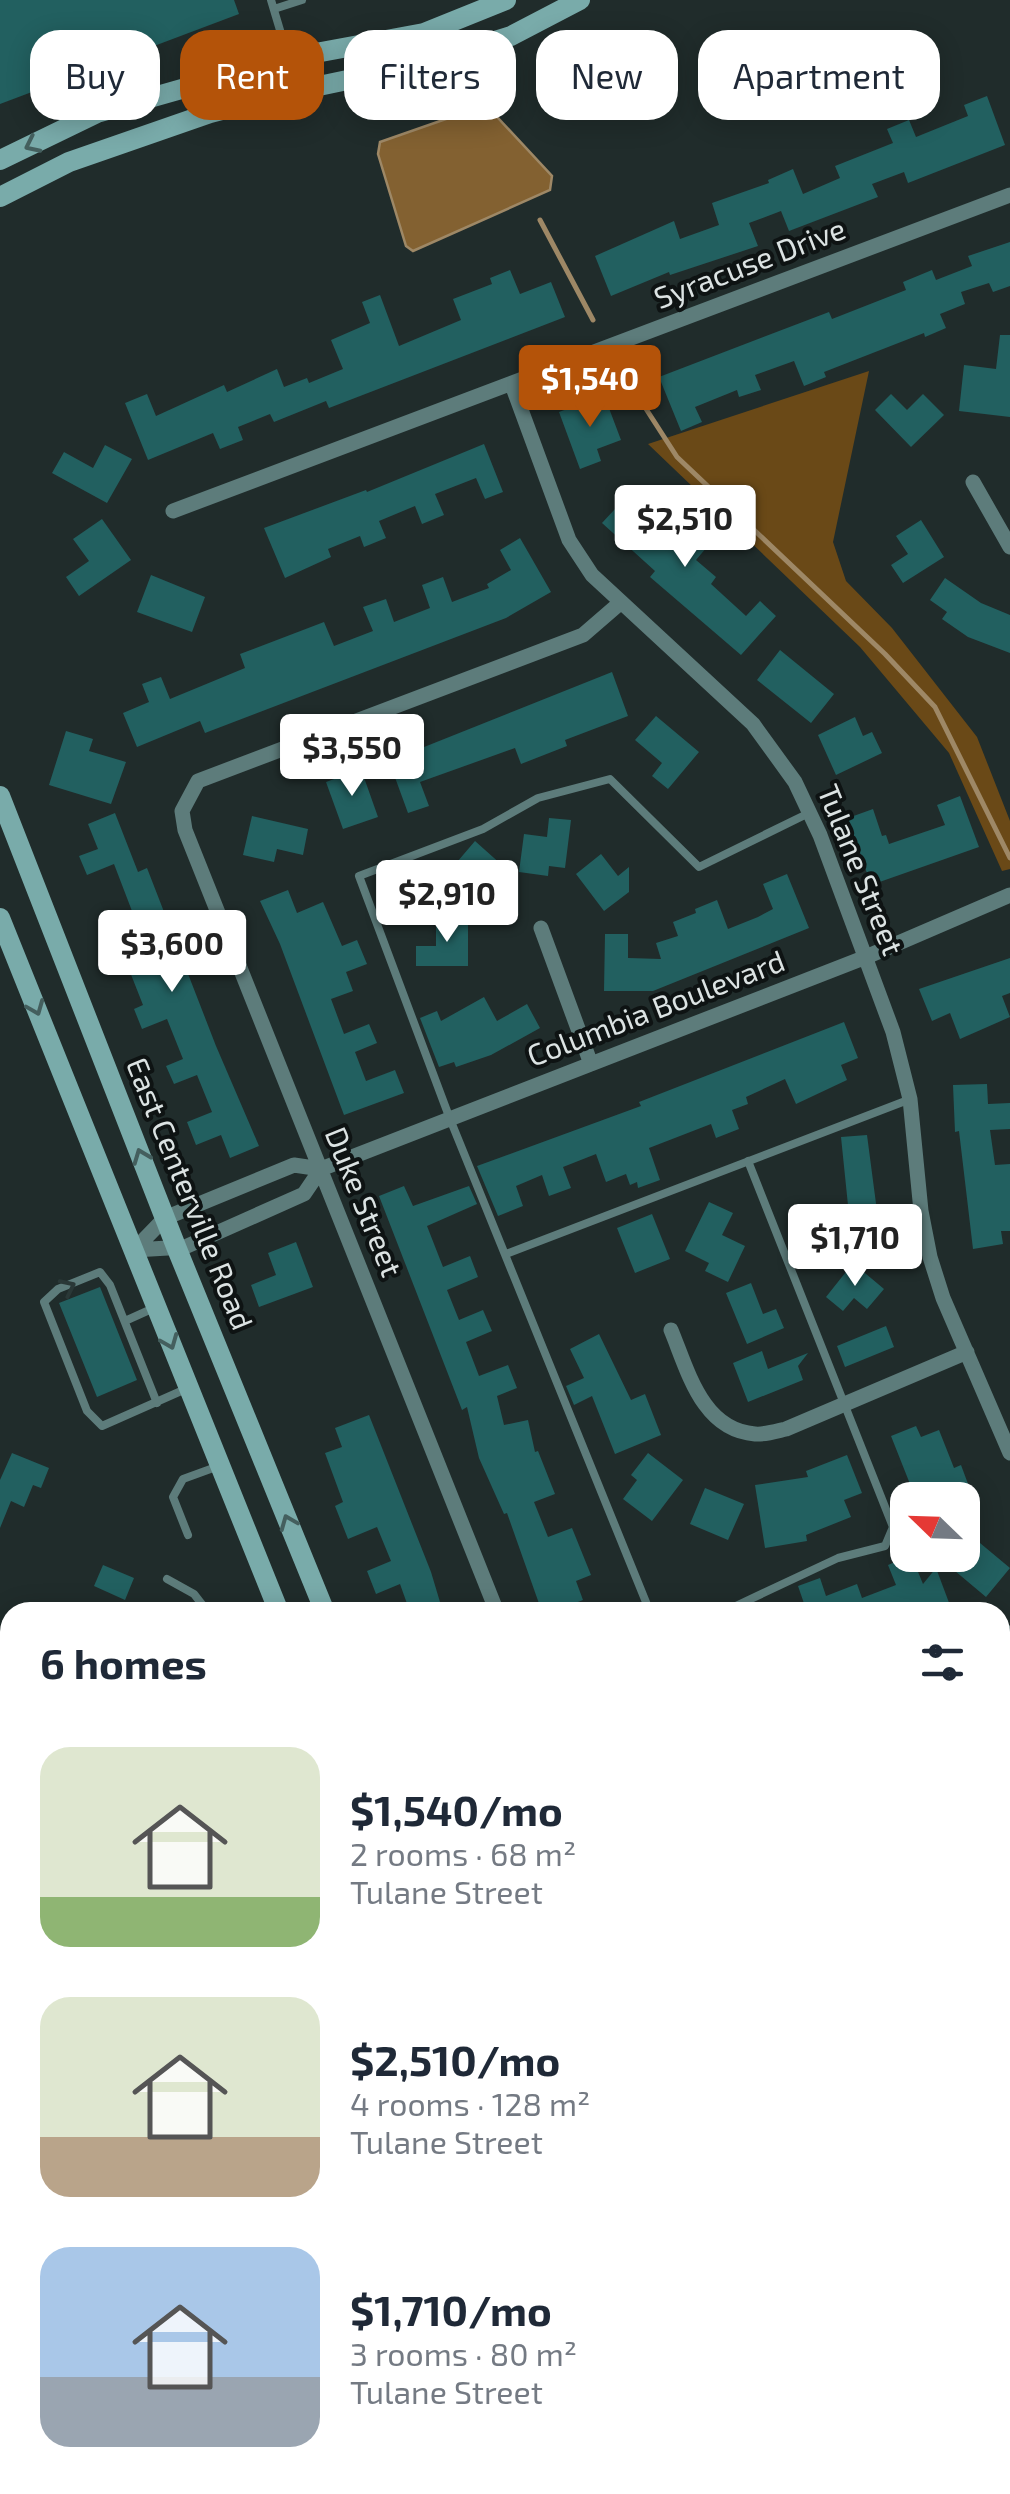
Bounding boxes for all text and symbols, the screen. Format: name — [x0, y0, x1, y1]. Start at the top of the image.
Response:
chip: Buy — [30, 30, 160, 120]
chip: Rent — [180, 30, 324, 120]
chip: Filters — [344, 30, 516, 120]
chip: New — [536, 30, 678, 120]
chip: Apartment — [698, 30, 940, 120]
one-way arrow — [24, 132, 42, 152]
street label: Syracuse Drive — [649, 209, 850, 315]
pin: $1,540 — [509, 345, 671, 430]
text: $1,540 — [541, 358, 639, 396]
pin: $2,510 — [604, 485, 766, 570]
text: $2,510 — [637, 498, 733, 536]
pin: $3,550 — [271, 714, 433, 799]
text: $3,550 — [302, 727, 402, 765]
street label: Tulane Street — [811, 779, 912, 960]
pin: $2,910 — [366, 860, 528, 945]
text: $2,910 — [398, 873, 496, 911]
pin: $3,600 — [91, 910, 253, 995]
text: $3,600 — [120, 923, 224, 961]
street label: Columbia Boulevard — [521, 941, 789, 1073]
one-way arrow — [25, 998, 45, 1016]
street label: East Centerville Road — [120, 1052, 262, 1334]
street label: Duke Street — [319, 1121, 411, 1281]
one-way arrow — [132, 1148, 152, 1165]
pin: $1,710 — [774, 1204, 936, 1289]
text: $1,710 — [810, 1217, 900, 1255]
one-way arrow — [57, 1279, 75, 1299]
one-way arrow — [159, 1332, 179, 1350]
north arrow — [890, 1482, 980, 1572]
map controls — [890, 1482, 980, 1572]
one-way arrow — [279, 1514, 299, 1532]
icon: filters — [915, 1635, 970, 1690]
text: 6 homes — [40, 1637, 207, 1687]
text: $1,540/mo — [350, 1784, 563, 1834]
icon: home — [120, 1787, 240, 1907]
text: 2 rooms · 68 m² — [350, 1834, 576, 1872]
text: Tulane Street — [350, 1872, 543, 1910]
text: $2,510/mo — [350, 2034, 560, 2084]
icon: home — [120, 2037, 240, 2157]
text: 4 rooms · 128 m² — [350, 2084, 590, 2122]
text: Tulane Street — [350, 2122, 543, 2160]
text: $1,710/mo — [350, 2284, 552, 2334]
icon: home — [120, 2287, 240, 2407]
text: 3 rooms · 80 m² — [350, 2334, 577, 2372]
text: Tulane Street — [350, 2372, 543, 2410]

